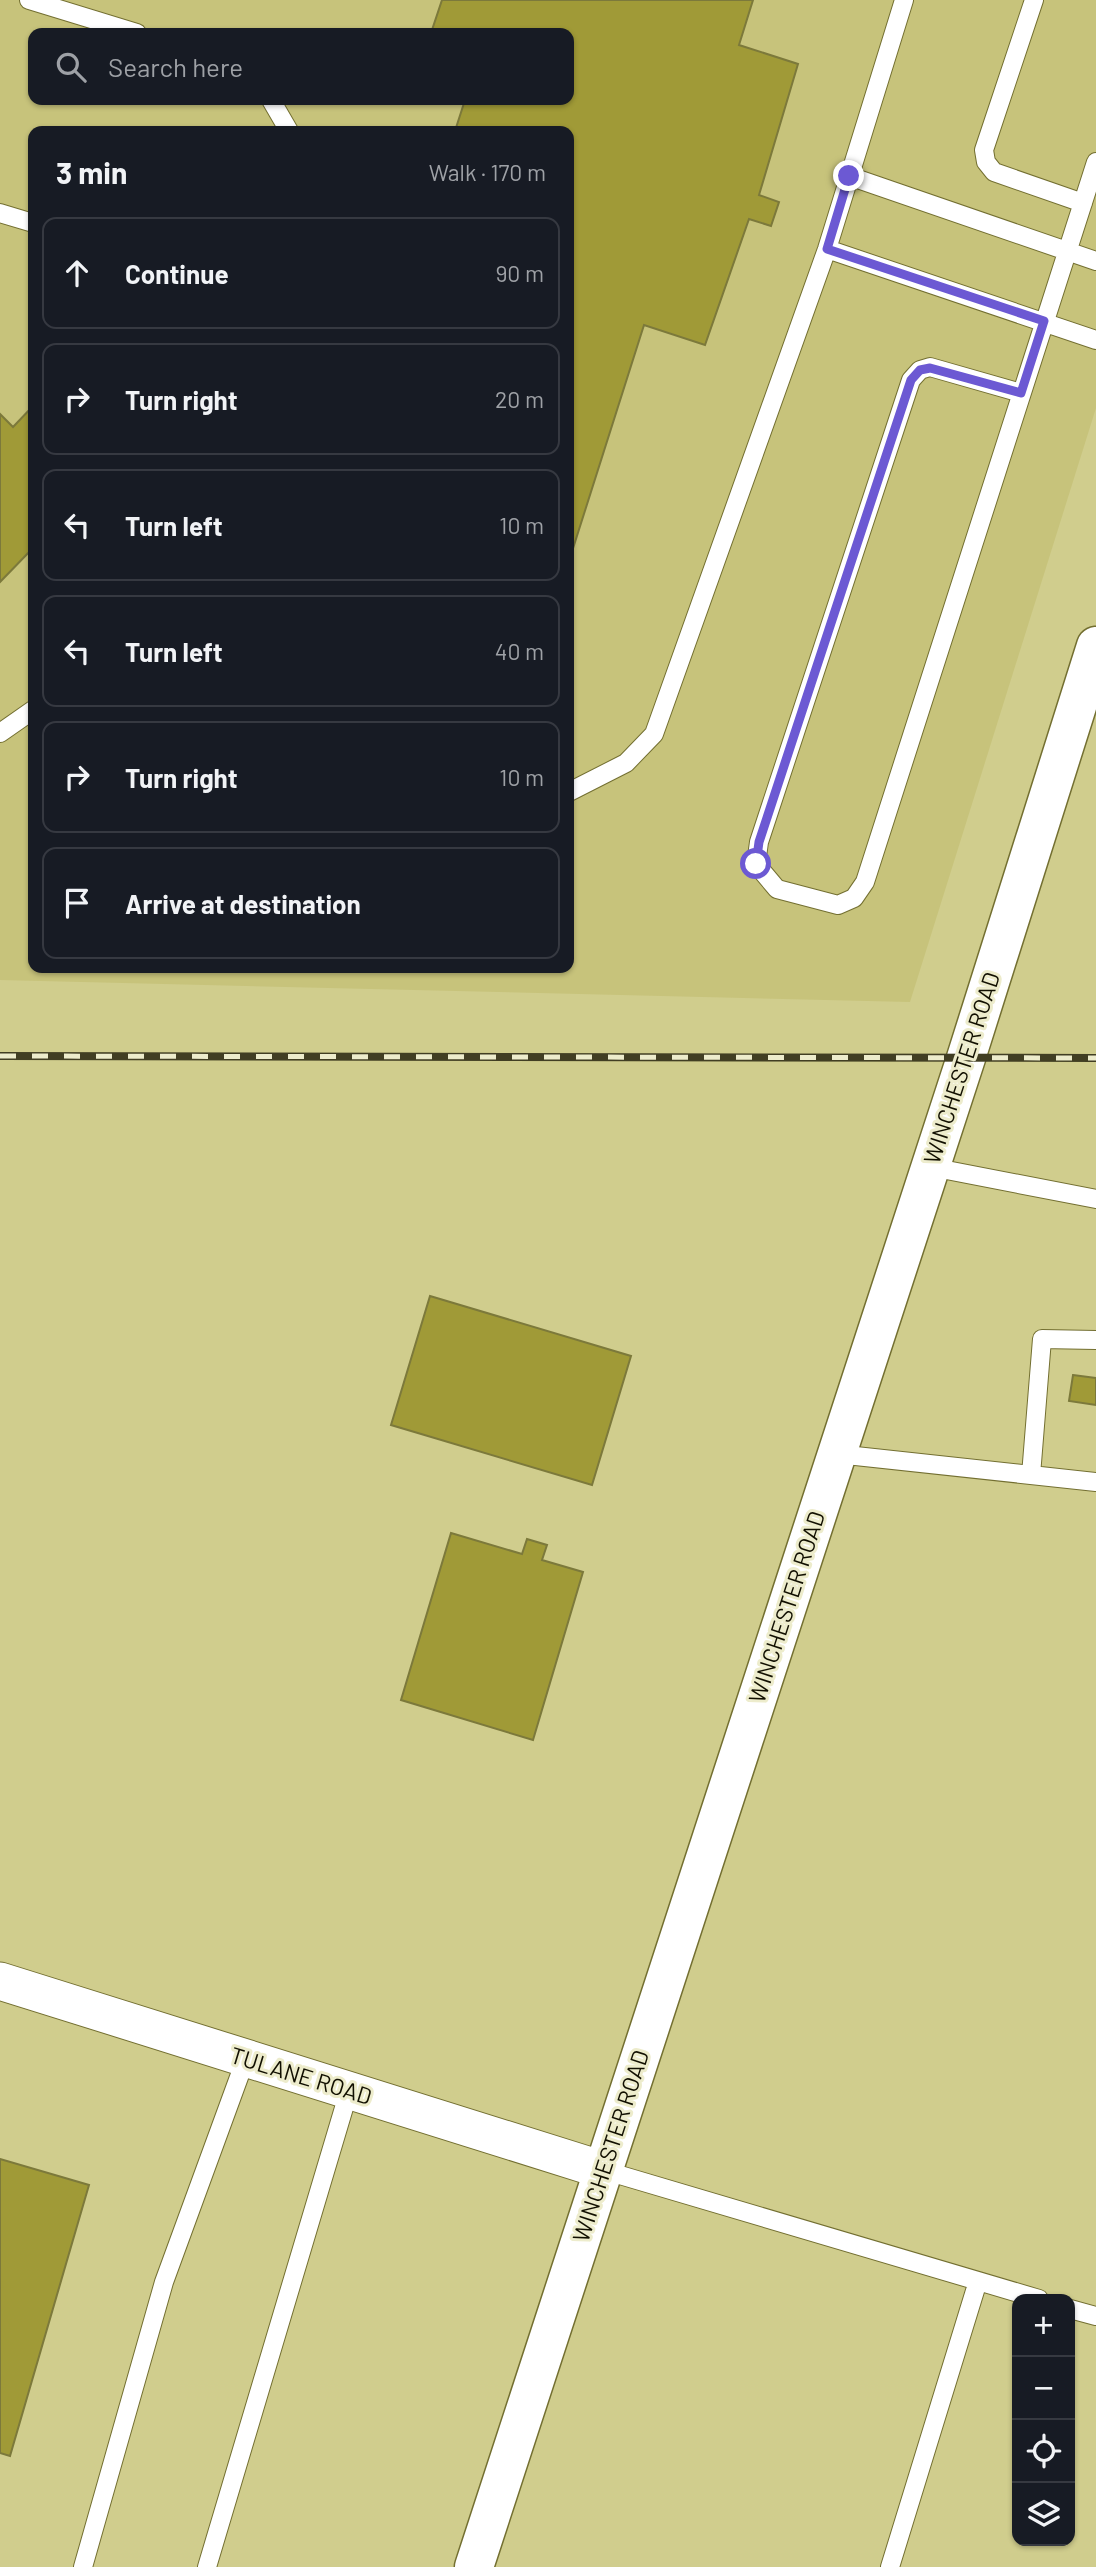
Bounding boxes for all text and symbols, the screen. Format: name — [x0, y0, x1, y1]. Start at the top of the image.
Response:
search box — [28, 28, 574, 105]
icon: search — [52, 48, 90, 86]
text: Search here — [108, 51, 243, 82]
text: 3 min — [56, 154, 127, 190]
text: Walk · 170 m — [429, 158, 546, 186]
route end — [833, 160, 864, 191]
icon: ahead — [58, 254, 96, 292]
text: Continue — [125, 258, 229, 289]
text: 90 m — [495, 259, 544, 287]
icon: right — [58, 380, 96, 418]
text: Turn right — [125, 384, 238, 415]
text: 20 m — [495, 385, 544, 413]
icon: left — [58, 506, 96, 544]
text: Turn left — [125, 510, 223, 541]
text: 10 m — [499, 511, 544, 539]
icon: left — [58, 632, 96, 670]
text: Turn left — [125, 636, 223, 667]
text: 40 m — [495, 637, 544, 665]
icon: right — [58, 758, 96, 796]
text: Turn right — [125, 762, 238, 793]
text: 10 m — [499, 763, 544, 791]
route start — [740, 848, 771, 879]
icon: arrive — [58, 884, 96, 922]
text: Arrive at destination — [125, 888, 361, 919]
street label: WINCHESTER ROAD — [917, 968, 1005, 1167]
street label: WINCHESTER ROAD — [742, 1507, 830, 1706]
street label: TULANE ROAD — [227, 2040, 375, 2110]
street label: WINCHESTER ROAD — [566, 2046, 654, 2245]
map controls — [1012, 2294, 1075, 2546]
button: + — [1012, 2294, 1075, 2357]
button: − — [1012, 2357, 1075, 2420]
button: locate — [1012, 2420, 1075, 2483]
button: layers — [1012, 2483, 1075, 2546]

